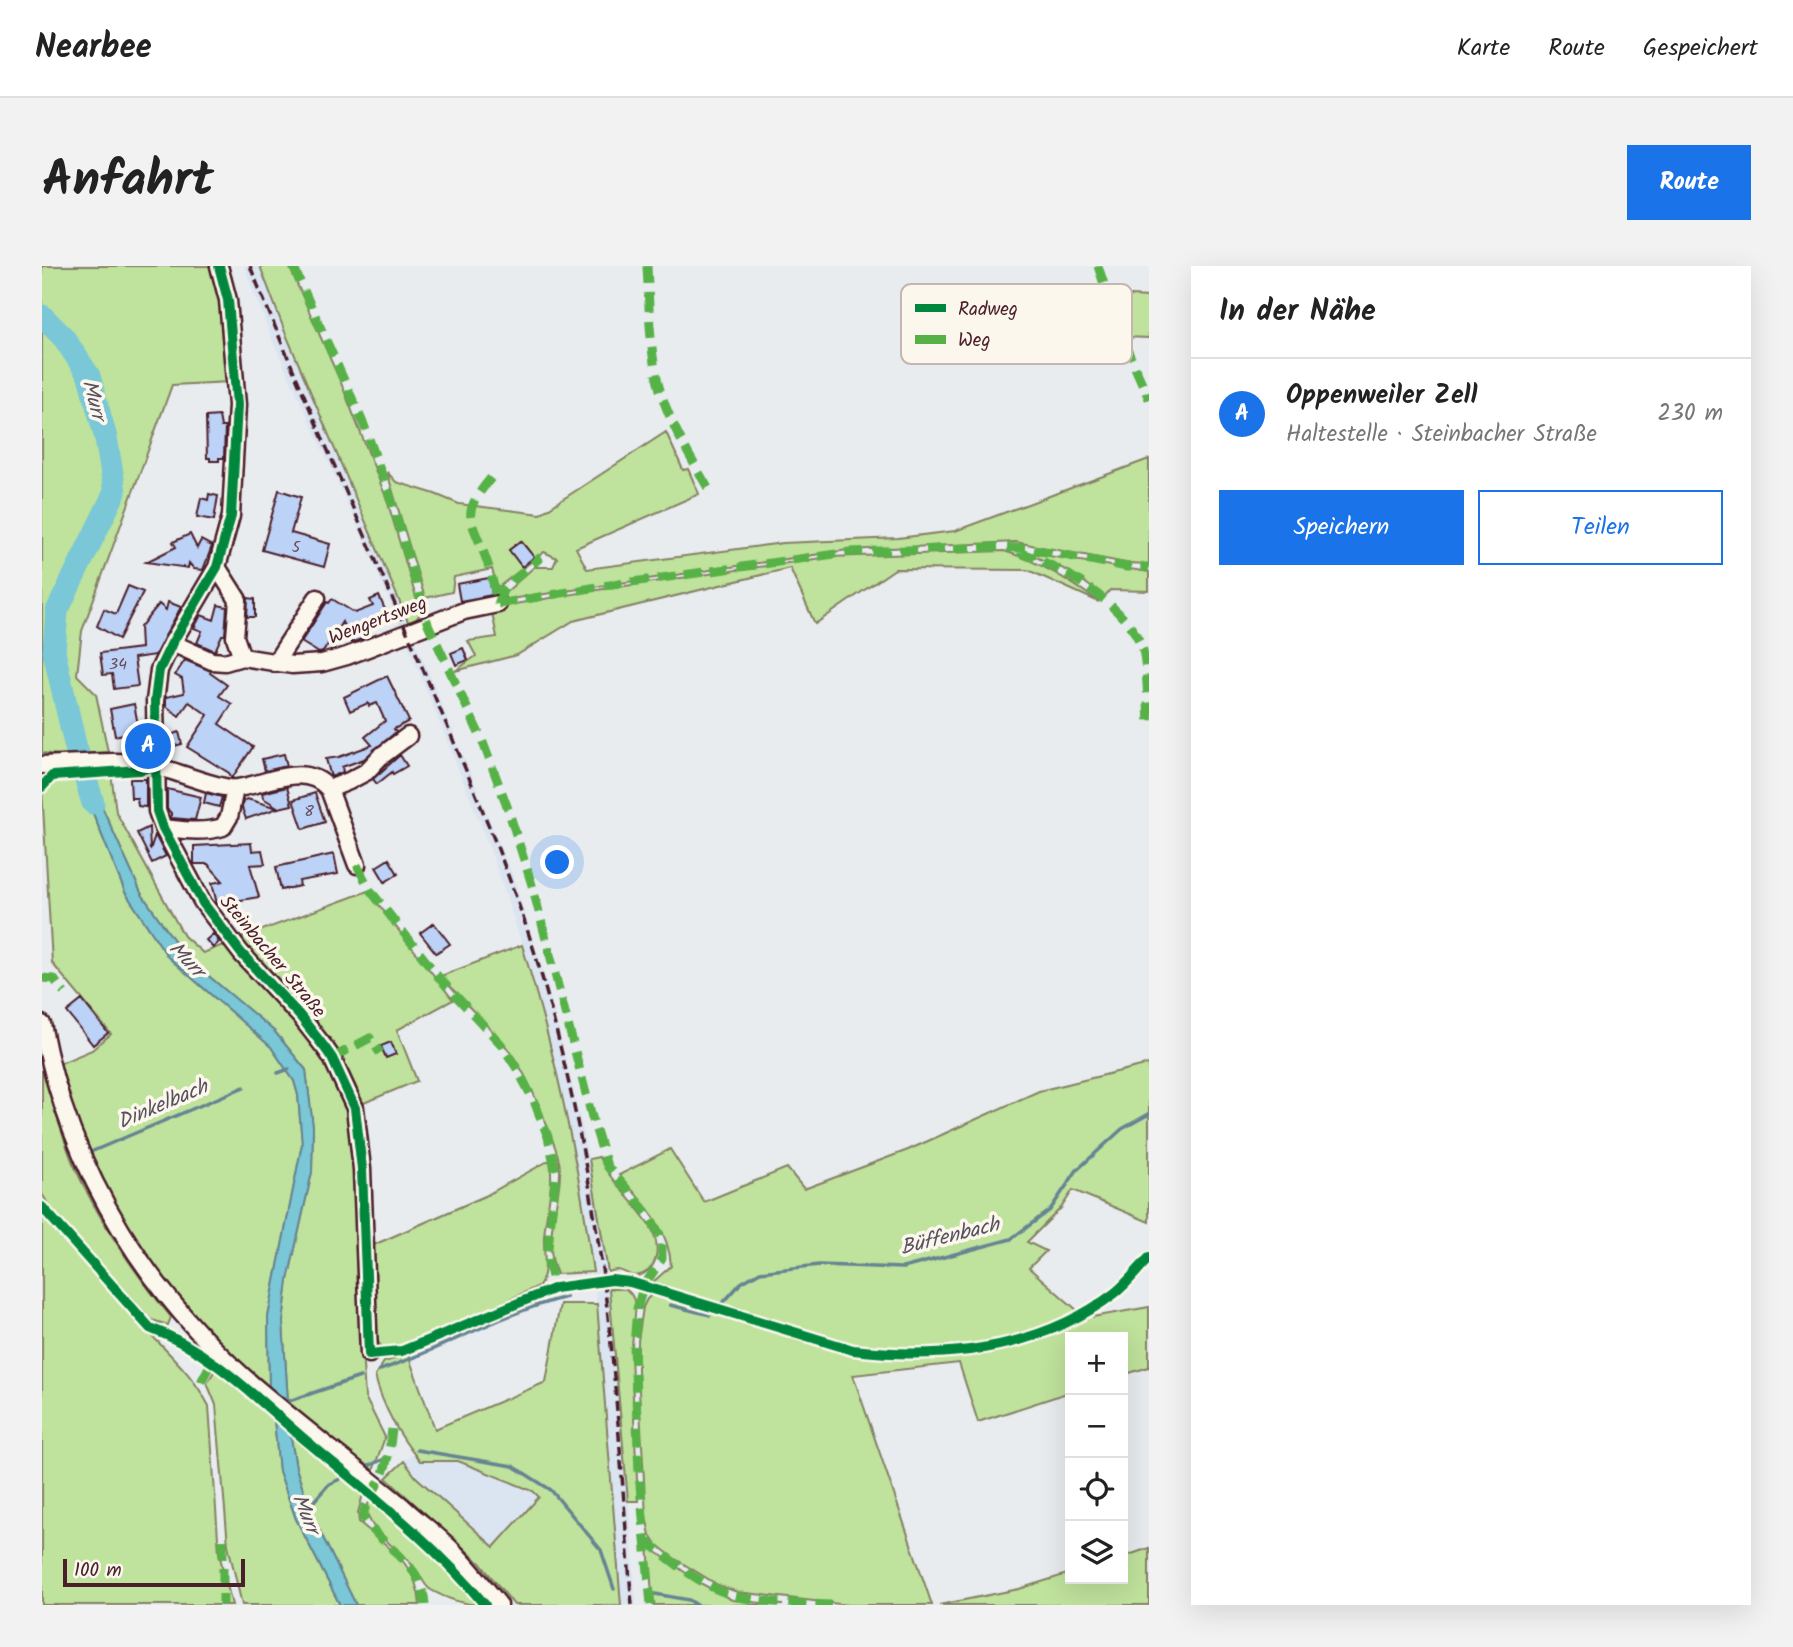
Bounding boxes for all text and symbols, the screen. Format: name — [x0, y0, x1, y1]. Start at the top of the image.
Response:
text: Nearbee — [35, 22, 152, 75]
text: Karte — [1457, 29, 1510, 68]
text: Route — [1548, 29, 1605, 68]
text: Gespeichert — [1643, 29, 1758, 68]
text: Anfahrt — [42, 143, 214, 221]
button: Route — [1627, 145, 1751, 220]
legend — [901, 284, 1132, 364]
text: In der Nähe — [1219, 288, 1376, 336]
text: Radweg — [958, 295, 1018, 325]
text: Weg — [958, 326, 990, 356]
text: Oppenweiler Zell — [1286, 375, 1477, 417]
water label: Murr — [72, 376, 115, 428]
text: A — [1235, 396, 1249, 432]
text: 230 m — [1657, 396, 1723, 432]
text: Haltestelle · Steinbacher Straße — [1286, 417, 1597, 453]
button: Speichern — [1219, 490, 1464, 565]
button: Teilen — [1478, 490, 1723, 565]
house number: 5 — [292, 535, 302, 560]
street label: Wengertsweg — [324, 589, 432, 653]
house number: 34 — [109, 652, 127, 677]
pin: A — [125, 720, 171, 772]
house number: 8 — [304, 799, 314, 824]
your location — [540, 845, 574, 879]
street label: Steinbacher Straße — [211, 889, 333, 1026]
water label: Murr — [160, 934, 215, 989]
water label: Dinkelbach — [113, 1070, 215, 1139]
water label: Büffenbach — [897, 1208, 1005, 1265]
map controls — [1065, 1332, 1128, 1584]
button: + — [1065, 1332, 1128, 1395]
button: − — [1065, 1395, 1128, 1458]
button: locate — [1065, 1458, 1128, 1521]
water label: Murr — [282, 1489, 329, 1543]
button: layers — [1065, 1521, 1128, 1584]
scale bar — [63, 1556, 245, 1588]
text: 100 m — [74, 1556, 122, 1586]

